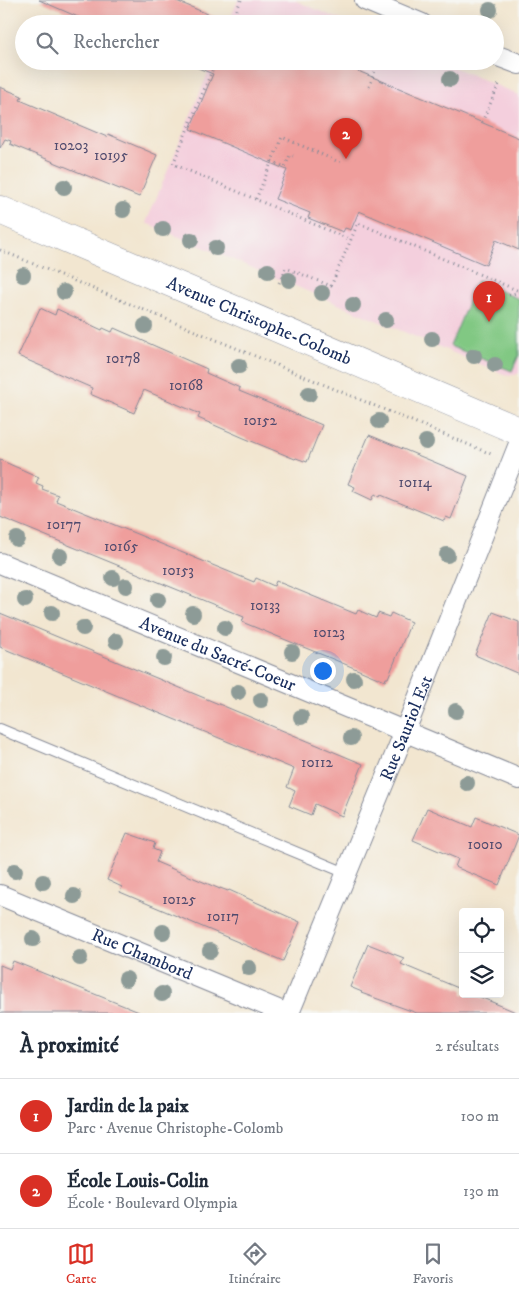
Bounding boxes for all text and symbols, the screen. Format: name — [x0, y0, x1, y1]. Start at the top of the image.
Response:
search box — [15, 15, 504, 70]
icon: search — [33, 29, 61, 57]
text: Rechercher — [73, 31, 159, 54]
pin: 2 — [330, 118, 362, 159]
house number: 10203 — [54, 136, 88, 155]
house number: 10195 — [94, 146, 128, 165]
street label: Avenue Christophe-Colomb — [163, 272, 355, 370]
pin: 1 — [473, 281, 505, 322]
house number: 10178 — [106, 349, 140, 368]
house number: 10168 — [169, 376, 203, 395]
house number: 10152 — [243, 411, 277, 430]
house number: 10114 — [398, 473, 432, 492]
house number: 10177 — [47, 515, 81, 534]
house number: 10165 — [104, 537, 139, 556]
house number: 10153 — [162, 561, 194, 580]
house number: 10133 — [250, 596, 280, 615]
street label: Avenue du Sacré-Coeur — [136, 612, 299, 697]
house number: 10123 — [313, 623, 345, 642]
your location — [310, 658, 336, 684]
street label: Rue Sauriol Est — [376, 672, 438, 784]
house number: 10112 — [301, 753, 334, 772]
house number: 10010 — [467, 835, 503, 854]
house number: 10125 — [162, 890, 196, 909]
house number: 10117 — [207, 907, 239, 926]
map controls — [459, 908, 504, 998]
button: locate — [459, 908, 504, 953]
street label: Rue Chambord — [88, 924, 196, 986]
button: layers — [459, 953, 504, 998]
text: À proximité — [20, 1033, 119, 1059]
text: 2 résultats — [435, 1036, 499, 1056]
text: Jardin de la paix — [67, 1095, 189, 1118]
text: 1 — [33, 1106, 39, 1126]
text: 100 m — [461, 1106, 499, 1126]
text: Parc · Avenue Christophe-Colomb — [67, 1118, 283, 1138]
text: École Louis-Colin — [67, 1170, 209, 1193]
text: 2 — [32, 1181, 40, 1201]
text: 130 m — [463, 1181, 499, 1201]
text: École · Boulevard Olympia — [67, 1193, 238, 1213]
tab: Carte — [66, 1240, 97, 1288]
tab: Itinéraire — [228, 1240, 281, 1288]
tab: Favoris — [413, 1240, 453, 1288]

